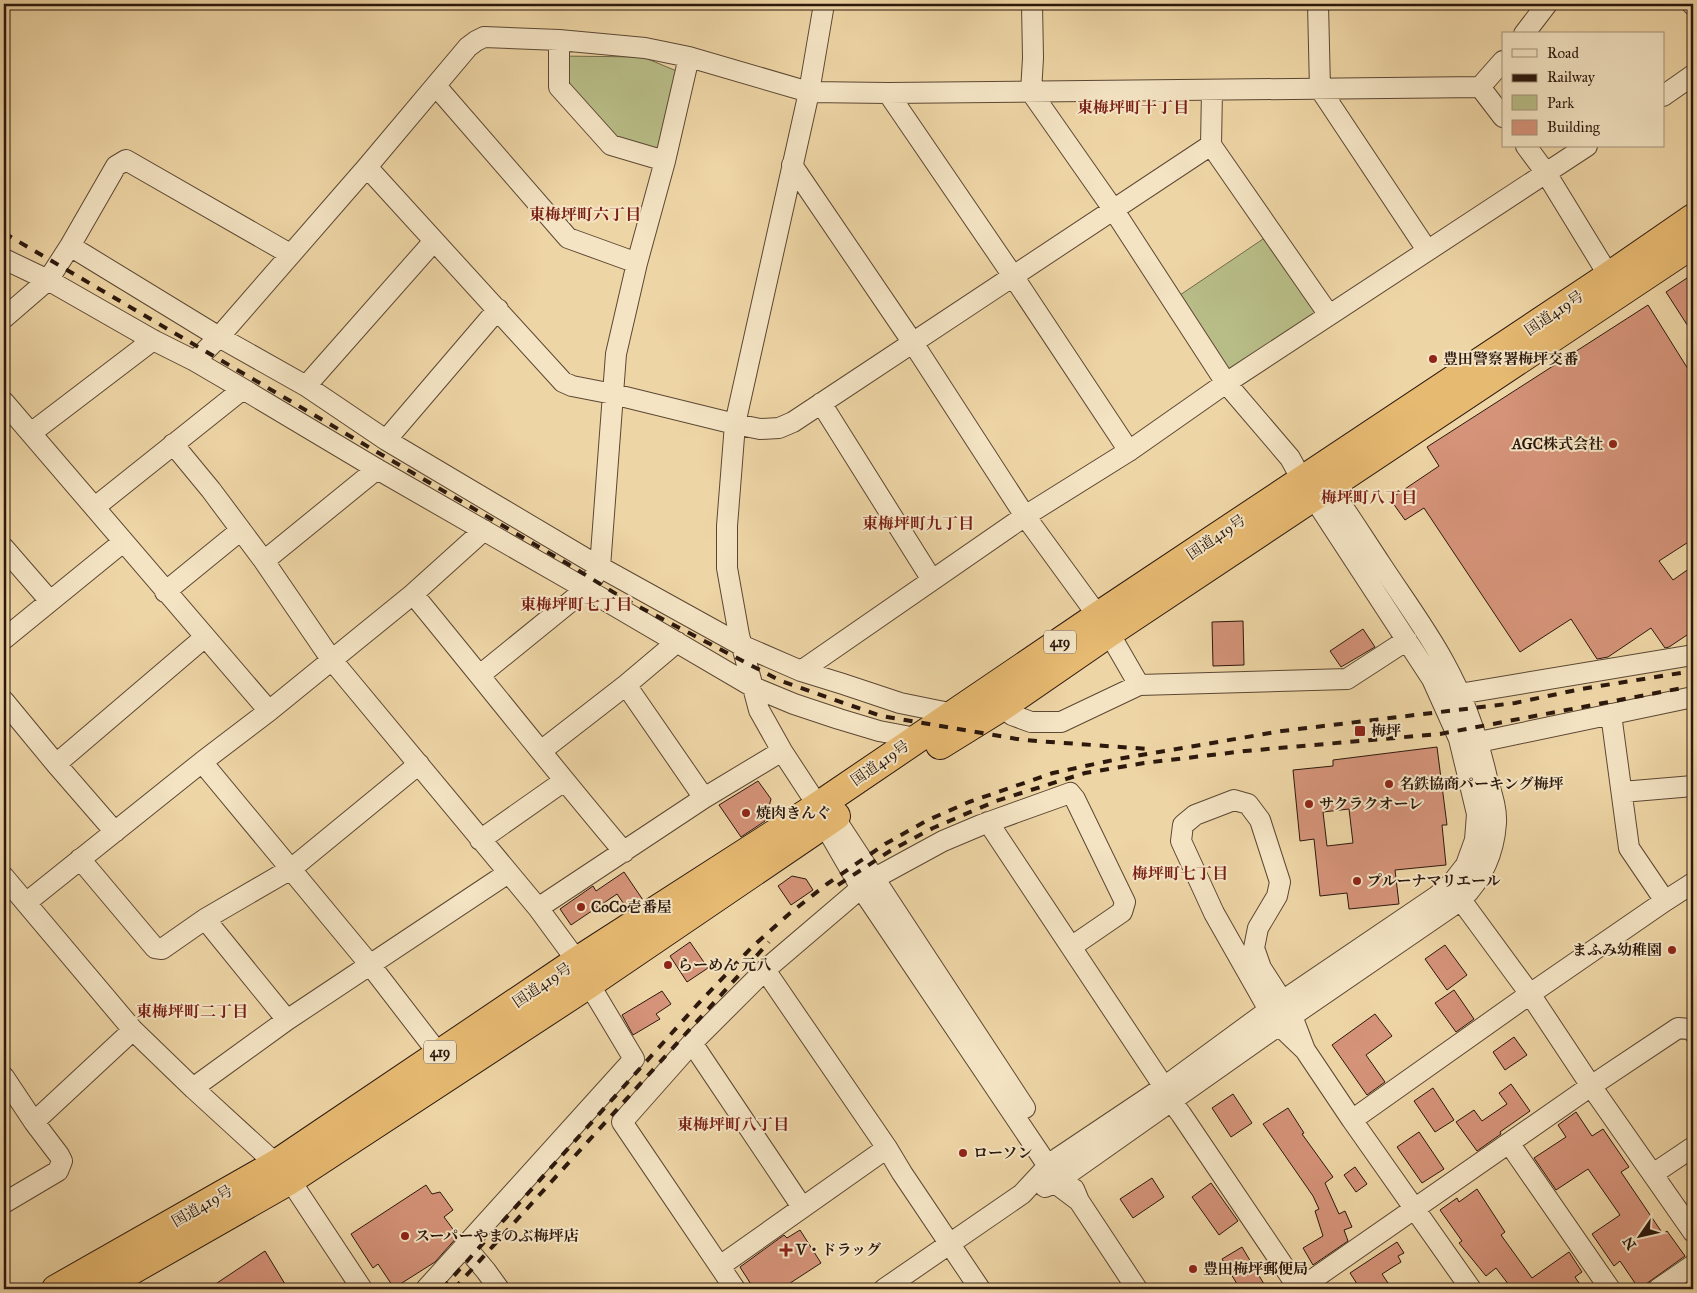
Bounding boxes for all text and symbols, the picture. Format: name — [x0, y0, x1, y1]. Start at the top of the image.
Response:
legend — [1502, 32, 1664, 148]
text: Road — [1547, 44, 1579, 62]
text: Railway — [1547, 68, 1596, 86]
text: Park — [1547, 94, 1574, 112]
district label: 東梅坪町十丁目 — [1077, 98, 1189, 117]
text: Building — [1547, 118, 1601, 136]
district label: 東梅坪町六丁目 — [529, 205, 641, 224]
street label: 国道419号 — [1521, 287, 1587, 339]
place label: 豊田警察署梅坪交番 — [1443, 350, 1579, 368]
marker: 豊田警察署梅坪交番 — [1427, 353, 1439, 365]
place label: AGC株式会社 — [1511, 435, 1603, 453]
marker: AGC株式会社 — [1607, 438, 1619, 450]
district label: 梅坪町八丁目 — [1321, 488, 1417, 507]
street label: 国道419号 — [1183, 511, 1249, 563]
district label: 東梅坪町九丁目 — [862, 514, 974, 533]
district label: 東梅坪町七丁目 — [520, 595, 632, 614]
road number: 419 — [1044, 630, 1076, 654]
place label: 梅坪 — [1371, 722, 1401, 740]
marker: 梅坪 — [1353, 724, 1367, 738]
street label: 国道419号 — [847, 736, 913, 790]
place label: 名鉄協商パーキング梅坪 — [1399, 775, 1564, 793]
marker: 名鉄協商パーキング梅坪 — [1383, 778, 1395, 790]
place label: サクラクオーレ — [1319, 795, 1423, 813]
marker: サクラクオーレ — [1303, 798, 1315, 810]
place label: 焼肉きんぐ — [756, 804, 831, 822]
marker: 焼肉きんぐ — [740, 807, 752, 819]
district label: 梅坪町七丁目 — [1132, 864, 1228, 883]
place label: プルーナマリエール — [1367, 872, 1501, 890]
marker: プルーナマリエール — [1351, 875, 1363, 887]
place label: CoCo壱番屋 — [591, 898, 672, 916]
marker: CoCo壱番屋 — [575, 901, 587, 913]
place label: まふみ幼稚園 — [1572, 941, 1662, 959]
marker: まふみ幼稚園 — [1666, 944, 1678, 956]
place label: らーめん 元八 — [678, 956, 771, 974]
street label: 国道419号 — [509, 959, 575, 1011]
marker: らーめん 元八 — [662, 959, 674, 971]
district label: 東梅坪町二丁目 — [136, 1002, 248, 1021]
road number: 419 — [424, 1040, 456, 1064]
district label: 東梅坪町八丁目 — [677, 1115, 789, 1134]
place label: ローソン — [973, 1144, 1032, 1162]
marker: ローソン — [957, 1147, 969, 1159]
street label: 国道419号 — [168, 1181, 236, 1231]
north arrow — [1614, 1210, 1664, 1260]
place label: スーパーやまのぶ梅坪店 — [415, 1227, 579, 1245]
marker: スーパーやまのぶ梅坪店 — [399, 1230, 411, 1242]
text: N — [1619, 1233, 1640, 1253]
place label: V・ドラッグ — [795, 1241, 881, 1259]
marker: V・ドラッグ — [780, 1244, 792, 1256]
place label: 豊田梅坪郵便局 — [1203, 1260, 1308, 1278]
marker: 豊田梅坪郵便局 — [1187, 1263, 1199, 1275]

